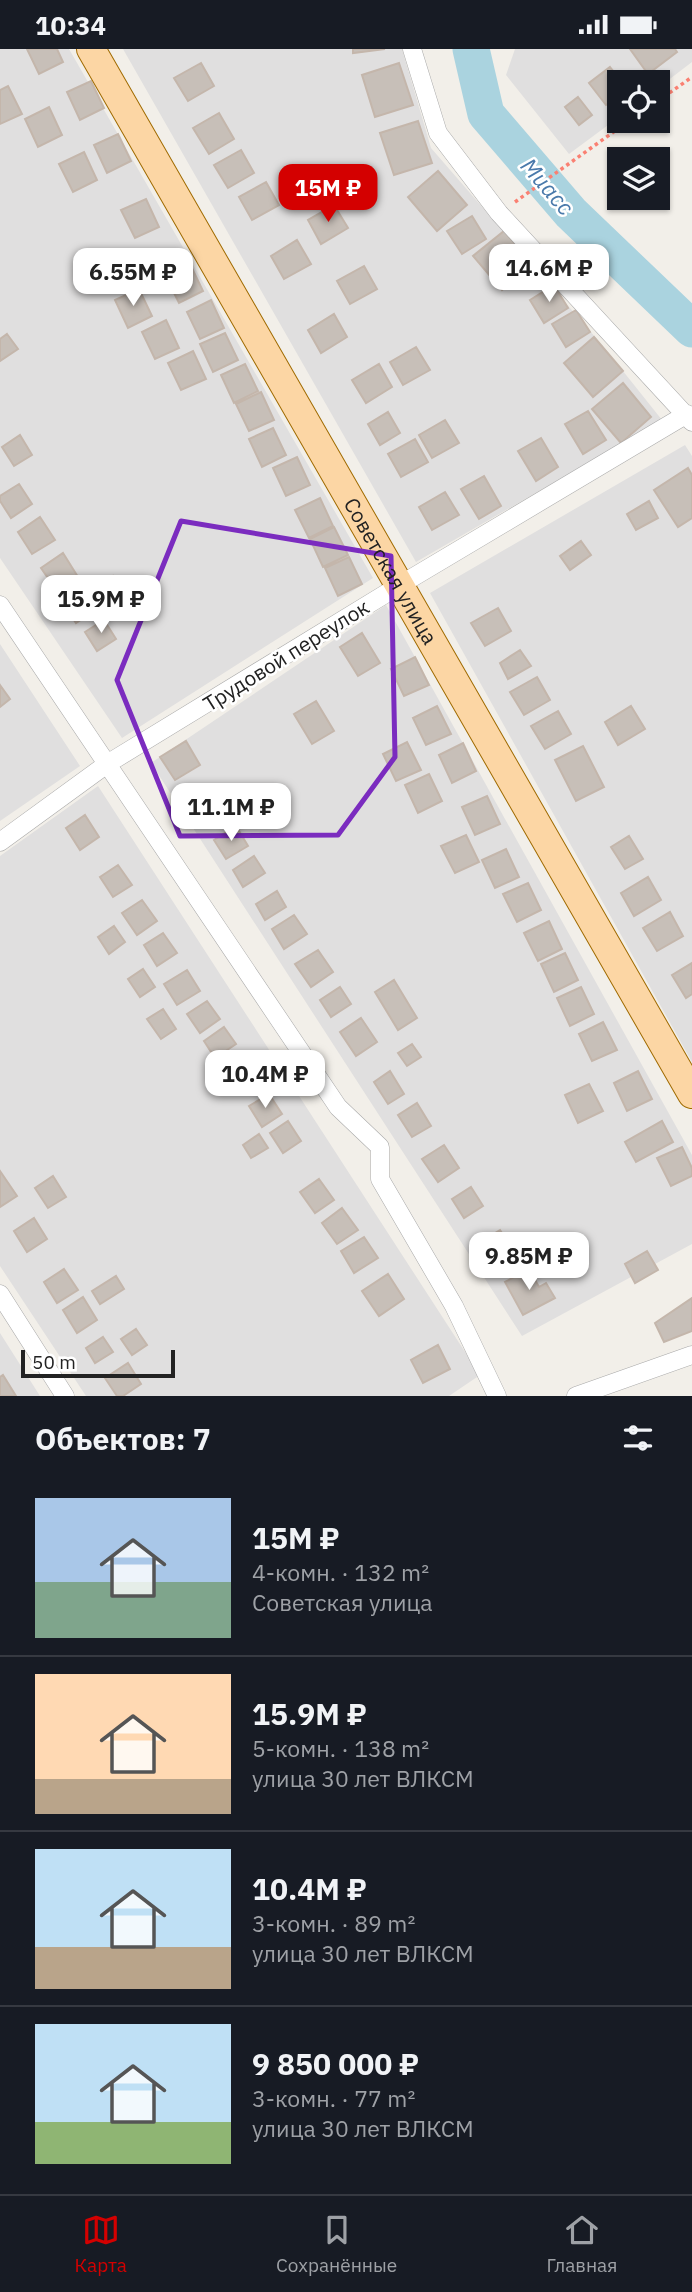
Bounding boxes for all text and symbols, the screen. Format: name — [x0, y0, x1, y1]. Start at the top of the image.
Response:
text: 10:34 — [35, 8, 106, 42]
map controls — [607, 70, 670, 210]
button: locate — [607, 70, 670, 133]
button: layers — [607, 147, 670, 210]
water label: Миасс — [515, 151, 581, 221]
pin: 15M ₽ — [279, 165, 377, 224]
text: 15M ₽ — [294, 172, 362, 202]
pin: 14.6M ₽ — [484, 245, 614, 304]
pin: 6.55M ₽ — [68, 249, 198, 308]
text: 14.6M ₽ — [505, 252, 593, 282]
text: 6.55M ₽ — [89, 256, 177, 286]
street label: Советская улица — [338, 492, 444, 649]
pin: 15.9M ₽ — [36, 575, 166, 635]
text: 15.9M ₽ — [57, 583, 145, 613]
street label: Трудовой переулок — [198, 593, 374, 717]
pin: 11.1M ₽ — [166, 783, 296, 843]
text: 11.1M ₽ — [187, 791, 275, 821]
pin: 10.4M ₽ — [200, 1051, 330, 1110]
text: 10.4M ₽ — [221, 1058, 309, 1088]
pin: 9.85M ₽ — [464, 1233, 594, 1292]
text: 9.85M ₽ — [485, 1240, 573, 1270]
scale bar — [21, 1347, 175, 1379]
text: 50 m — [32, 1350, 76, 1374]
text: Объектов: 7 — [35, 1419, 211, 1458]
icon: filters — [619, 1419, 657, 1457]
text: 15M ₽ — [252, 1518, 339, 1557]
icon: home — [91, 1526, 175, 1610]
text: 4-комн. · 132 m² — [252, 1557, 429, 1587]
text: Советская улица — [252, 1587, 433, 1617]
text: 15.9M ₽ — [252, 1694, 367, 1733]
icon: home — [91, 1702, 175, 1786]
text: 5-комн. · 138 m² — [252, 1733, 429, 1763]
text: улица 30 лет ВЛКСМ — [252, 1763, 474, 1793]
text: 10.4M ₽ — [252, 1869, 367, 1908]
icon: home — [91, 1877, 175, 1961]
text: 3-комн. · 89 m² — [252, 1908, 415, 1938]
text: улица 30 лет ВЛКСМ — [252, 1938, 474, 1968]
text: 9 850 000 ₽ — [252, 2044, 419, 2083]
icon: home — [91, 2052, 175, 2136]
text: 3-комн. · 77 m² — [252, 2083, 415, 2113]
text: улица 30 лет ВЛКСМ — [252, 2113, 474, 2143]
tab: Карта — [75, 2211, 127, 2277]
tab: Сохранённые — [276, 2211, 397, 2277]
tab: Главная — [546, 2211, 617, 2277]

